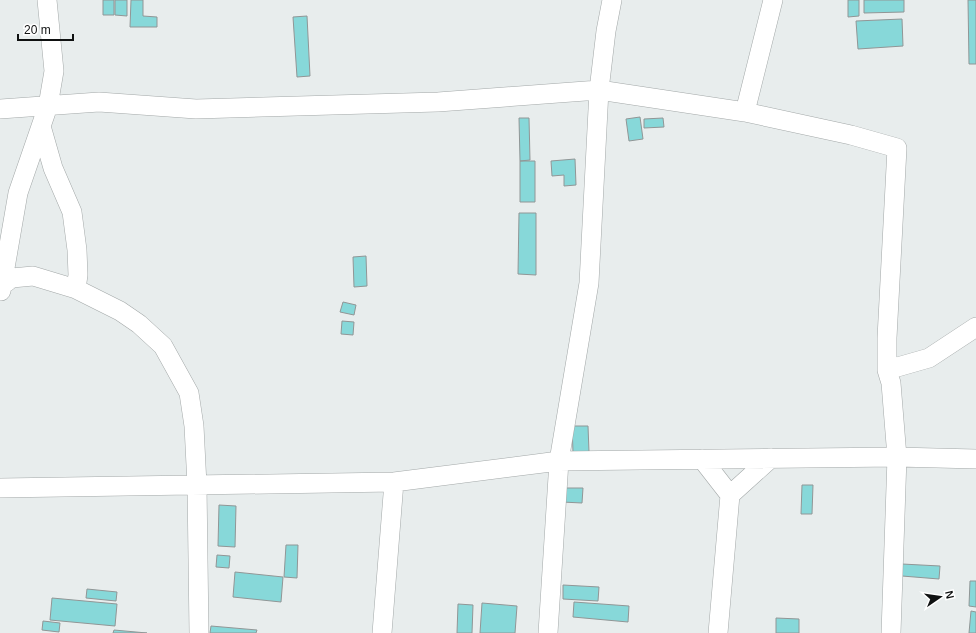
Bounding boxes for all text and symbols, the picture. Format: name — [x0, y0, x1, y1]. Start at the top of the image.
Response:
scale bar — [18, 16, 73, 42]
text: 20 m — [24, 23, 51, 37]
north arrow — [920, 577, 960, 617]
text: N — [943, 590, 956, 600]

